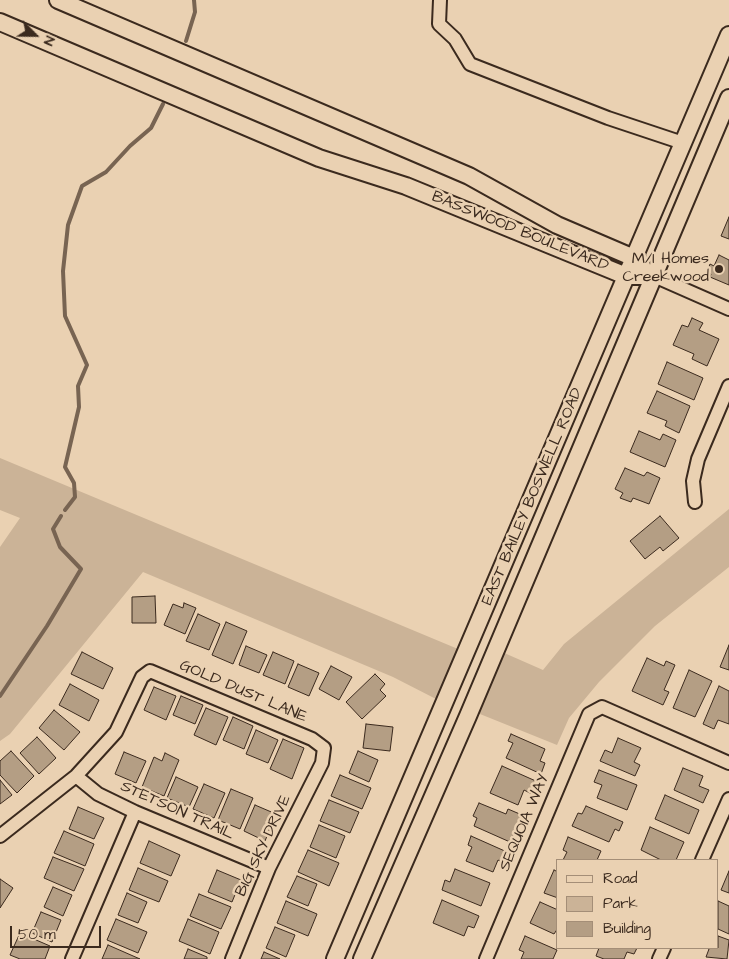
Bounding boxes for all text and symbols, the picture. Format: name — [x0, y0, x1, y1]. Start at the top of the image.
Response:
north arrow — [10, 10, 60, 60]
text: N — [38, 33, 60, 49]
street label: BASSWOOD BOULEVARD — [429, 188, 611, 276]
place label: M/I Homes Creekwood — [623, 250, 709, 288]
marker: M/I Homes Creekwood — [713, 263, 725, 275]
street label: EAST BAILEY BOSWELL ROAD — [478, 385, 588, 609]
street label: GOLD DUST LANE — [176, 656, 310, 728]
street label: SEQUOIA WAY — [496, 771, 554, 875]
street label: STETSON TRAIL — [117, 777, 237, 845]
street label: BIG SKY DRIVE — [232, 792, 296, 900]
legend — [556, 859, 719, 949]
text: Road — [603, 868, 637, 889]
text: Park — [603, 893, 638, 914]
scale bar — [12, 916, 104, 948]
text: Building — [603, 918, 651, 939]
text: 50 m — [18, 924, 56, 945]

